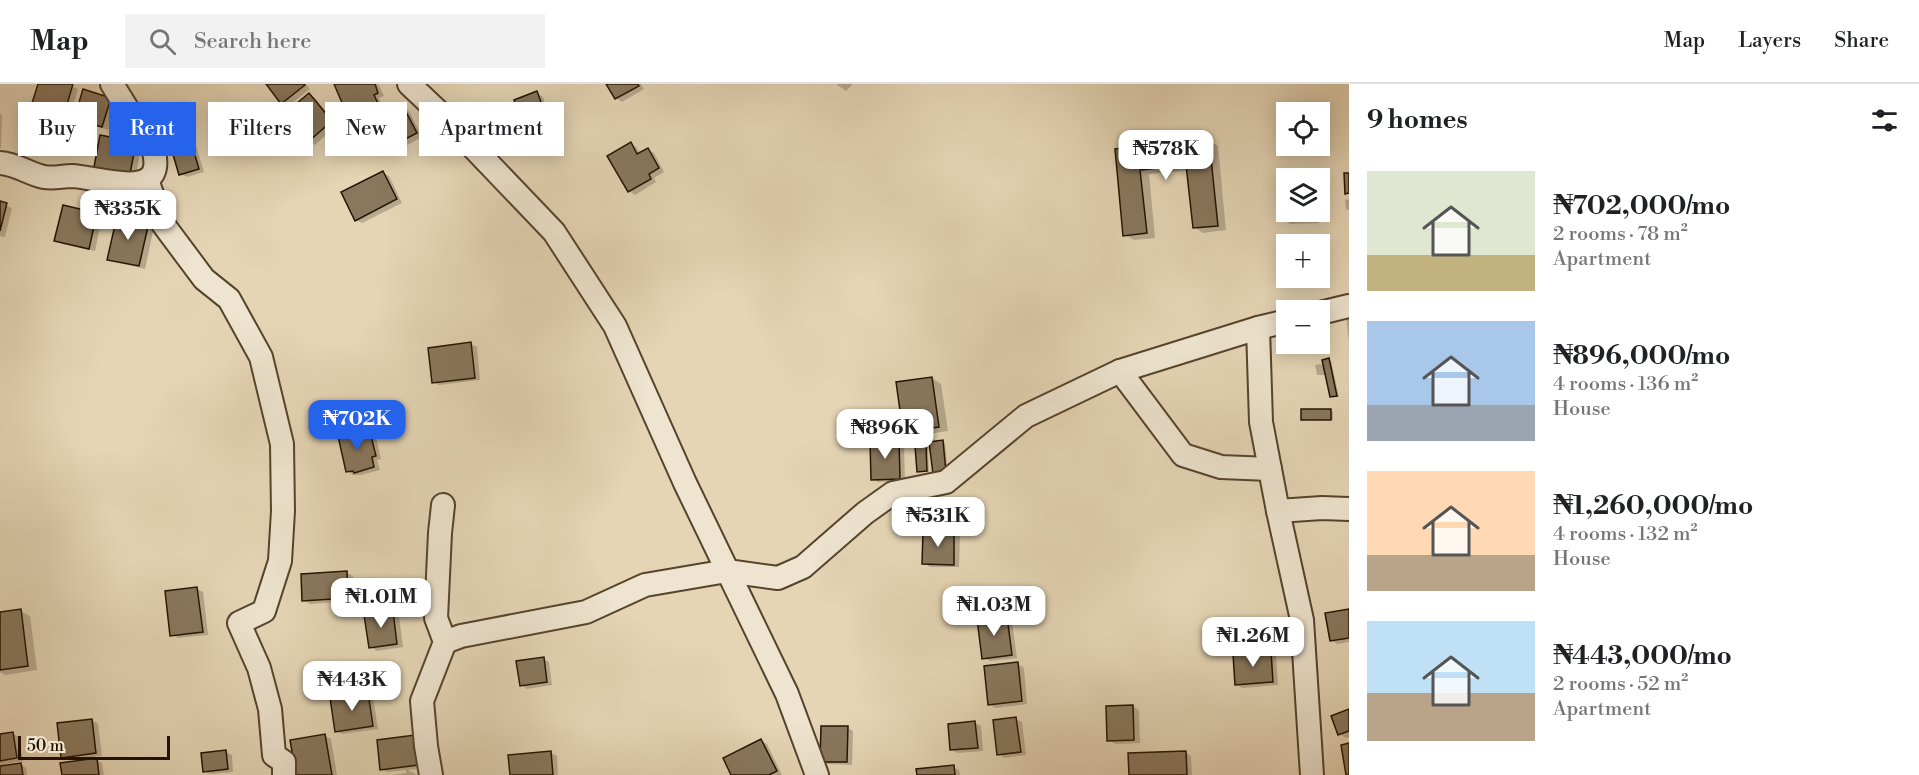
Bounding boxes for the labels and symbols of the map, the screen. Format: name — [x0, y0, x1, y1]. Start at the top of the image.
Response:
pin: ₦578K — [1124, 130, 1208, 181]
pin: ₦335K — [86, 190, 170, 241]
pin: ₦702K — [315, 400, 399, 451]
pin: ₦896K — [843, 409, 927, 460]
pin: ₦531K — [896, 497, 980, 548]
pin: ₦1.01M — [332, 578, 430, 629]
pin: ₦1.03M — [945, 586, 1043, 637]
pin: ₦1.26M — [1204, 617, 1302, 668]
pin: ₦443K — [310, 661, 394, 712]
scale bar — [18, 733, 170, 760]

